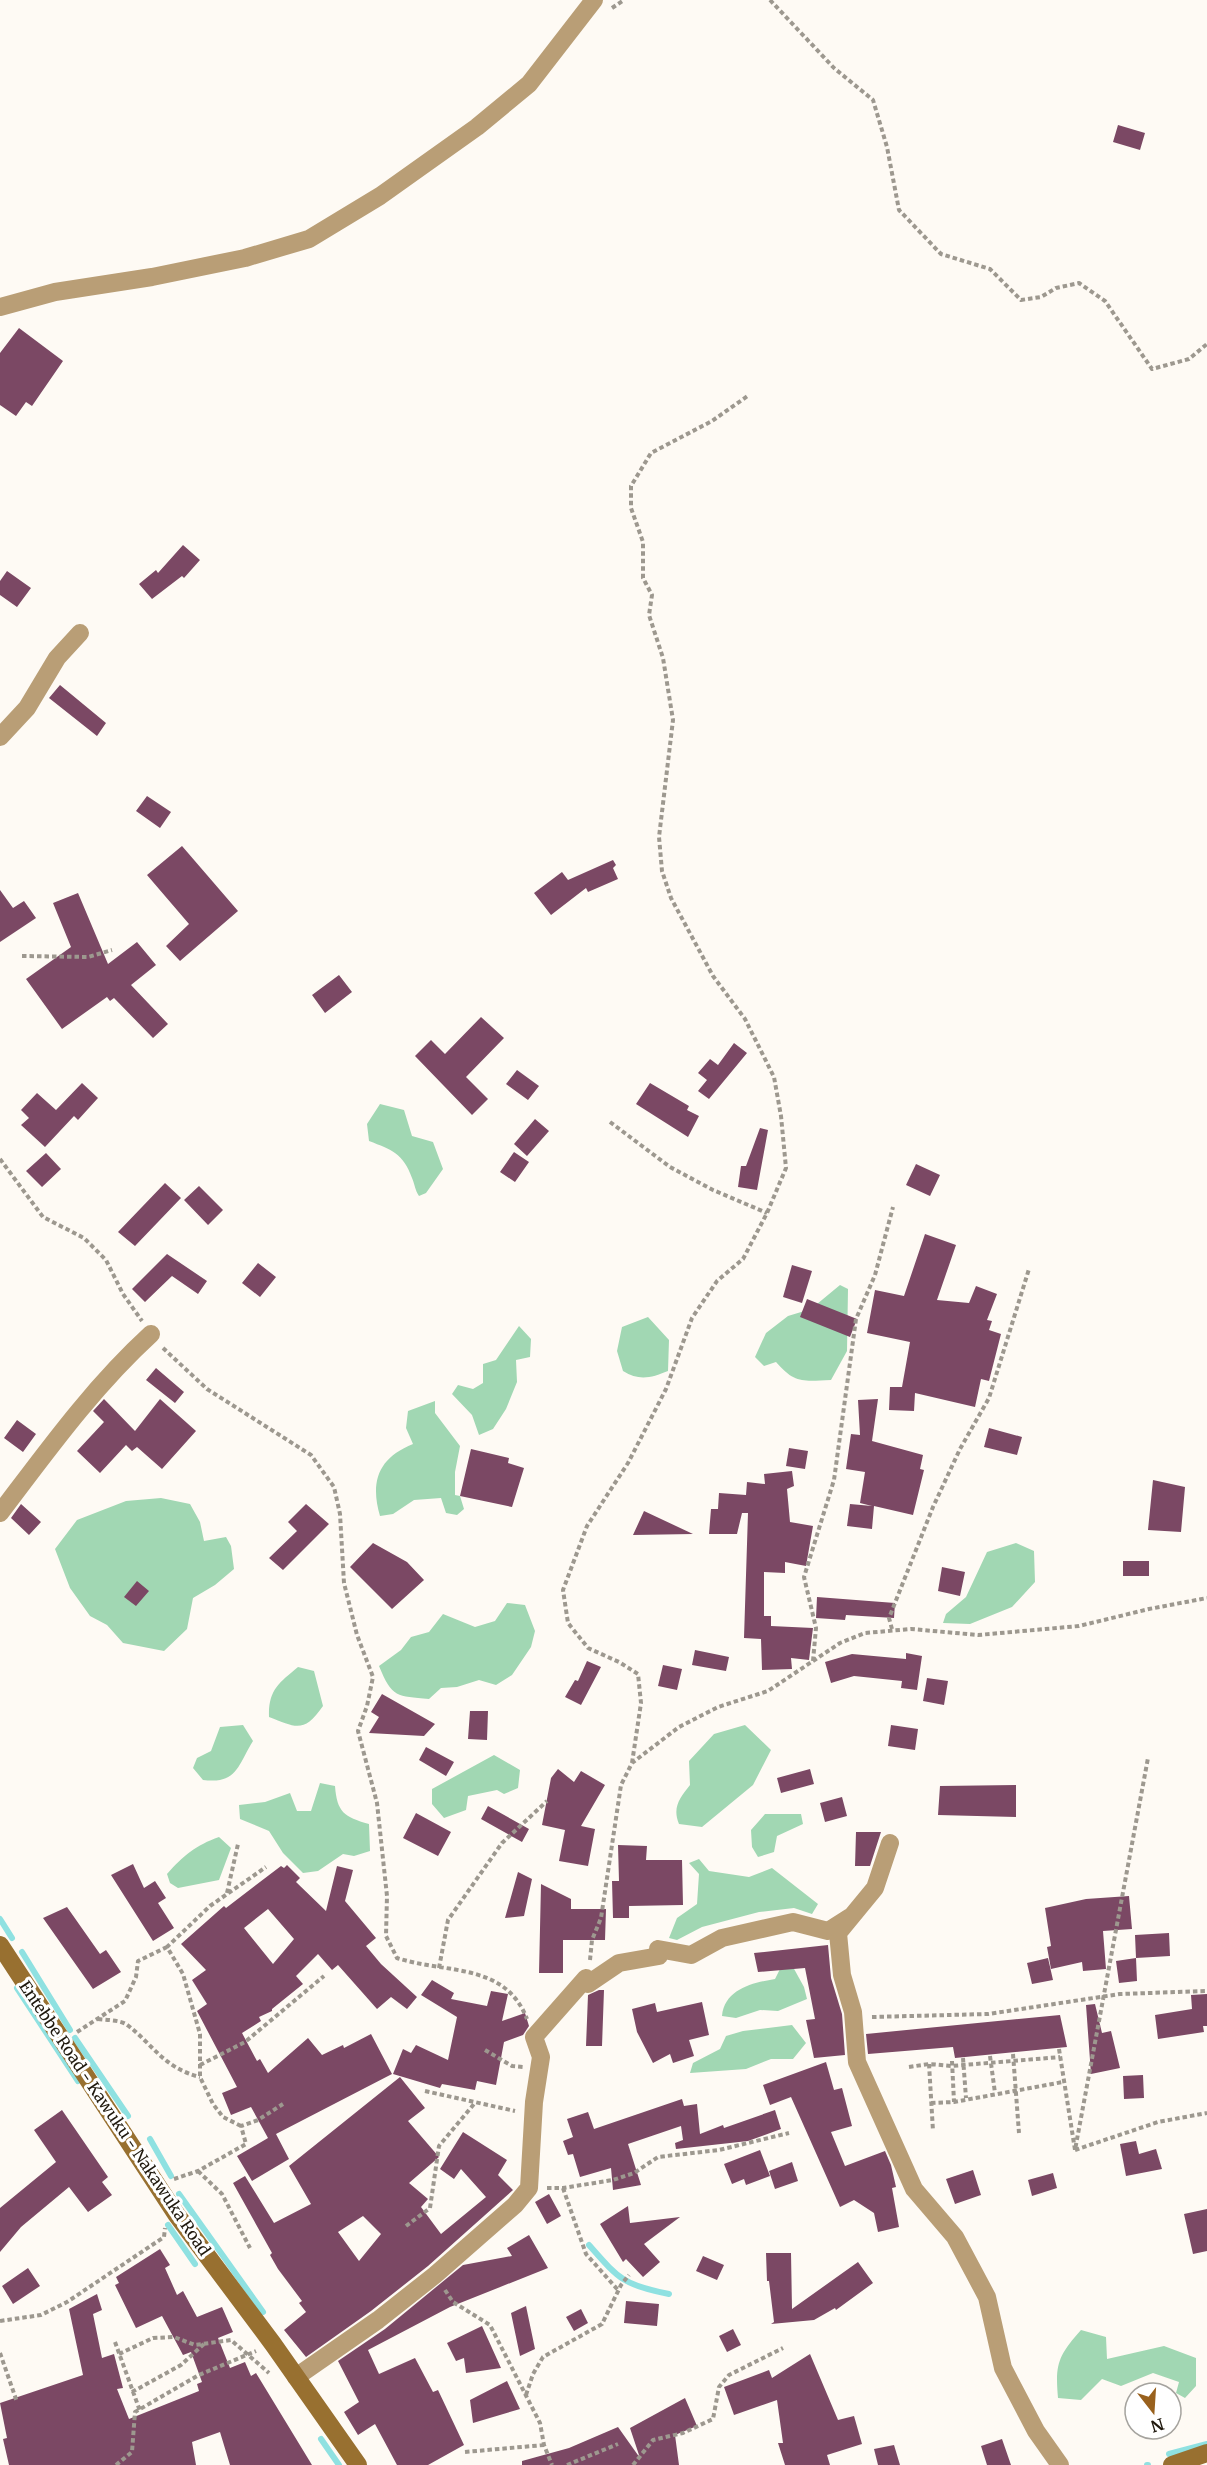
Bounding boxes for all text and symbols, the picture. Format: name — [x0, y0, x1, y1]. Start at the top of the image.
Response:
street label: Entebbe Road - Kawuku - Nakawuka Road — [15, 1977, 215, 2260]
north arrow — [1123, 2381, 1183, 2441]
text: N — [1148, 2414, 1166, 2437]

